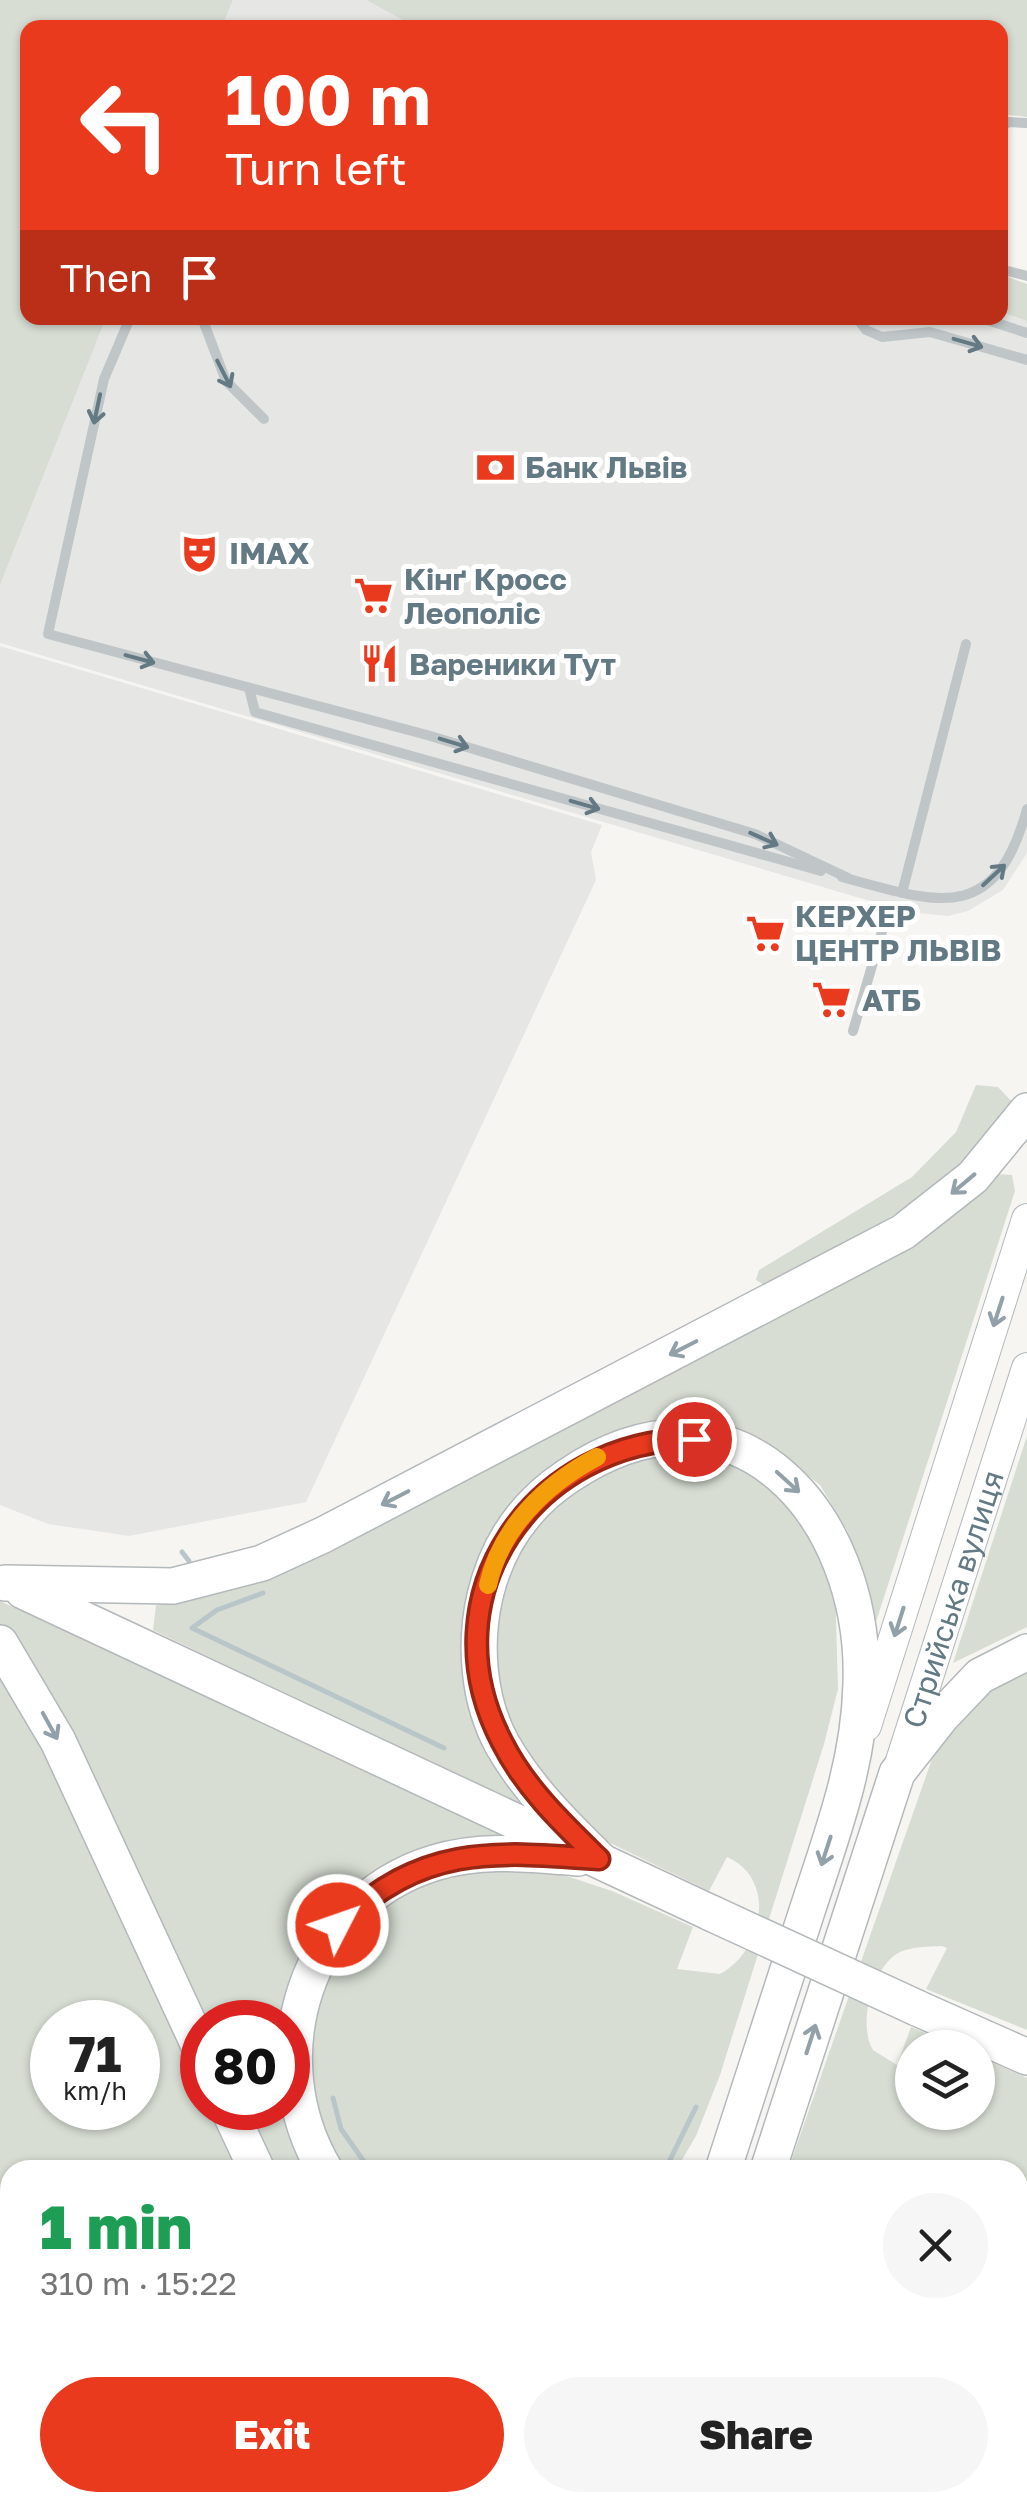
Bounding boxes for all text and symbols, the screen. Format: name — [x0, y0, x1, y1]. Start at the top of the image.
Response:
text: 100 m — [225, 56, 431, 140]
icon: left — [60, 60, 190, 190]
text: Turn left — [225, 141, 407, 195]
icon: arrive — [172, 250, 227, 305]
text: Then — [60, 255, 152, 300]
one-way arrow — [952, 334, 983, 353]
one-way arrow — [215, 359, 234, 389]
one-way arrow — [87, 392, 106, 424]
bank icon: Банк Львів — [474, 446, 516, 488]
place label: Банк Львів — [525, 449, 687, 485]
theatre icon: IMAX — [178, 532, 220, 574]
place label: IMAX — [229, 535, 310, 571]
place label: Кінґ Кросс Леополіс — [404, 561, 567, 631]
supermarket icon: Кінґ Кросс Леополіс — [353, 575, 395, 617]
restaurant icon: Вареники Тут — [358, 643, 400, 685]
place label: Вареники Тут — [409, 646, 616, 682]
one-way arrow — [124, 650, 155, 669]
one-way arrow — [437, 735, 469, 753]
one-way arrow — [568, 797, 600, 816]
one-way arrow — [748, 831, 779, 849]
one-way arrow — [982, 863, 1006, 887]
place label: КЕРХЕР ЦЕНТР ЛЬВІВ — [795, 898, 1001, 968]
supermarket icon: КЕРХЕР ЦЕНТР ЛЬВІВ — [744, 912, 786, 954]
supermarket icon: АТБ — [811, 979, 853, 1021]
place label: АТБ — [862, 982, 921, 1018]
one-way arrow — [951, 1173, 976, 1196]
one-way arrow — [987, 1296, 1005, 1327]
one-way arrow — [669, 1339, 699, 1358]
pin — [652, 1397, 737, 1482]
icon: arrive — [667, 1412, 722, 1467]
street label: Стрийська вулиця — [895, 1466, 1011, 1732]
one-way arrow — [775, 1470, 800, 1493]
one-way arrow — [381, 1489, 410, 1508]
one-way arrow — [889, 1606, 907, 1637]
one-way arrow — [41, 1711, 60, 1740]
one-way arrow — [816, 1835, 834, 1867]
position arrow — [286, 1873, 390, 1977]
speed limit sign: 80 — [180, 2000, 310, 2130]
text: 71 — [68, 2023, 121, 2083]
one-way arrow — [804, 2024, 822, 2055]
map controls — [895, 2030, 995, 2130]
button: layers — [895, 2030, 995, 2130]
text: km/h — [63, 2075, 127, 2106]
text: 1 min — [40, 2190, 192, 2262]
button: close — [883, 2193, 988, 2298]
text: 310 m · 15:22 — [40, 2264, 237, 2302]
button: Exit — [40, 2377, 504, 2492]
button: Share — [524, 2377, 988, 2492]

